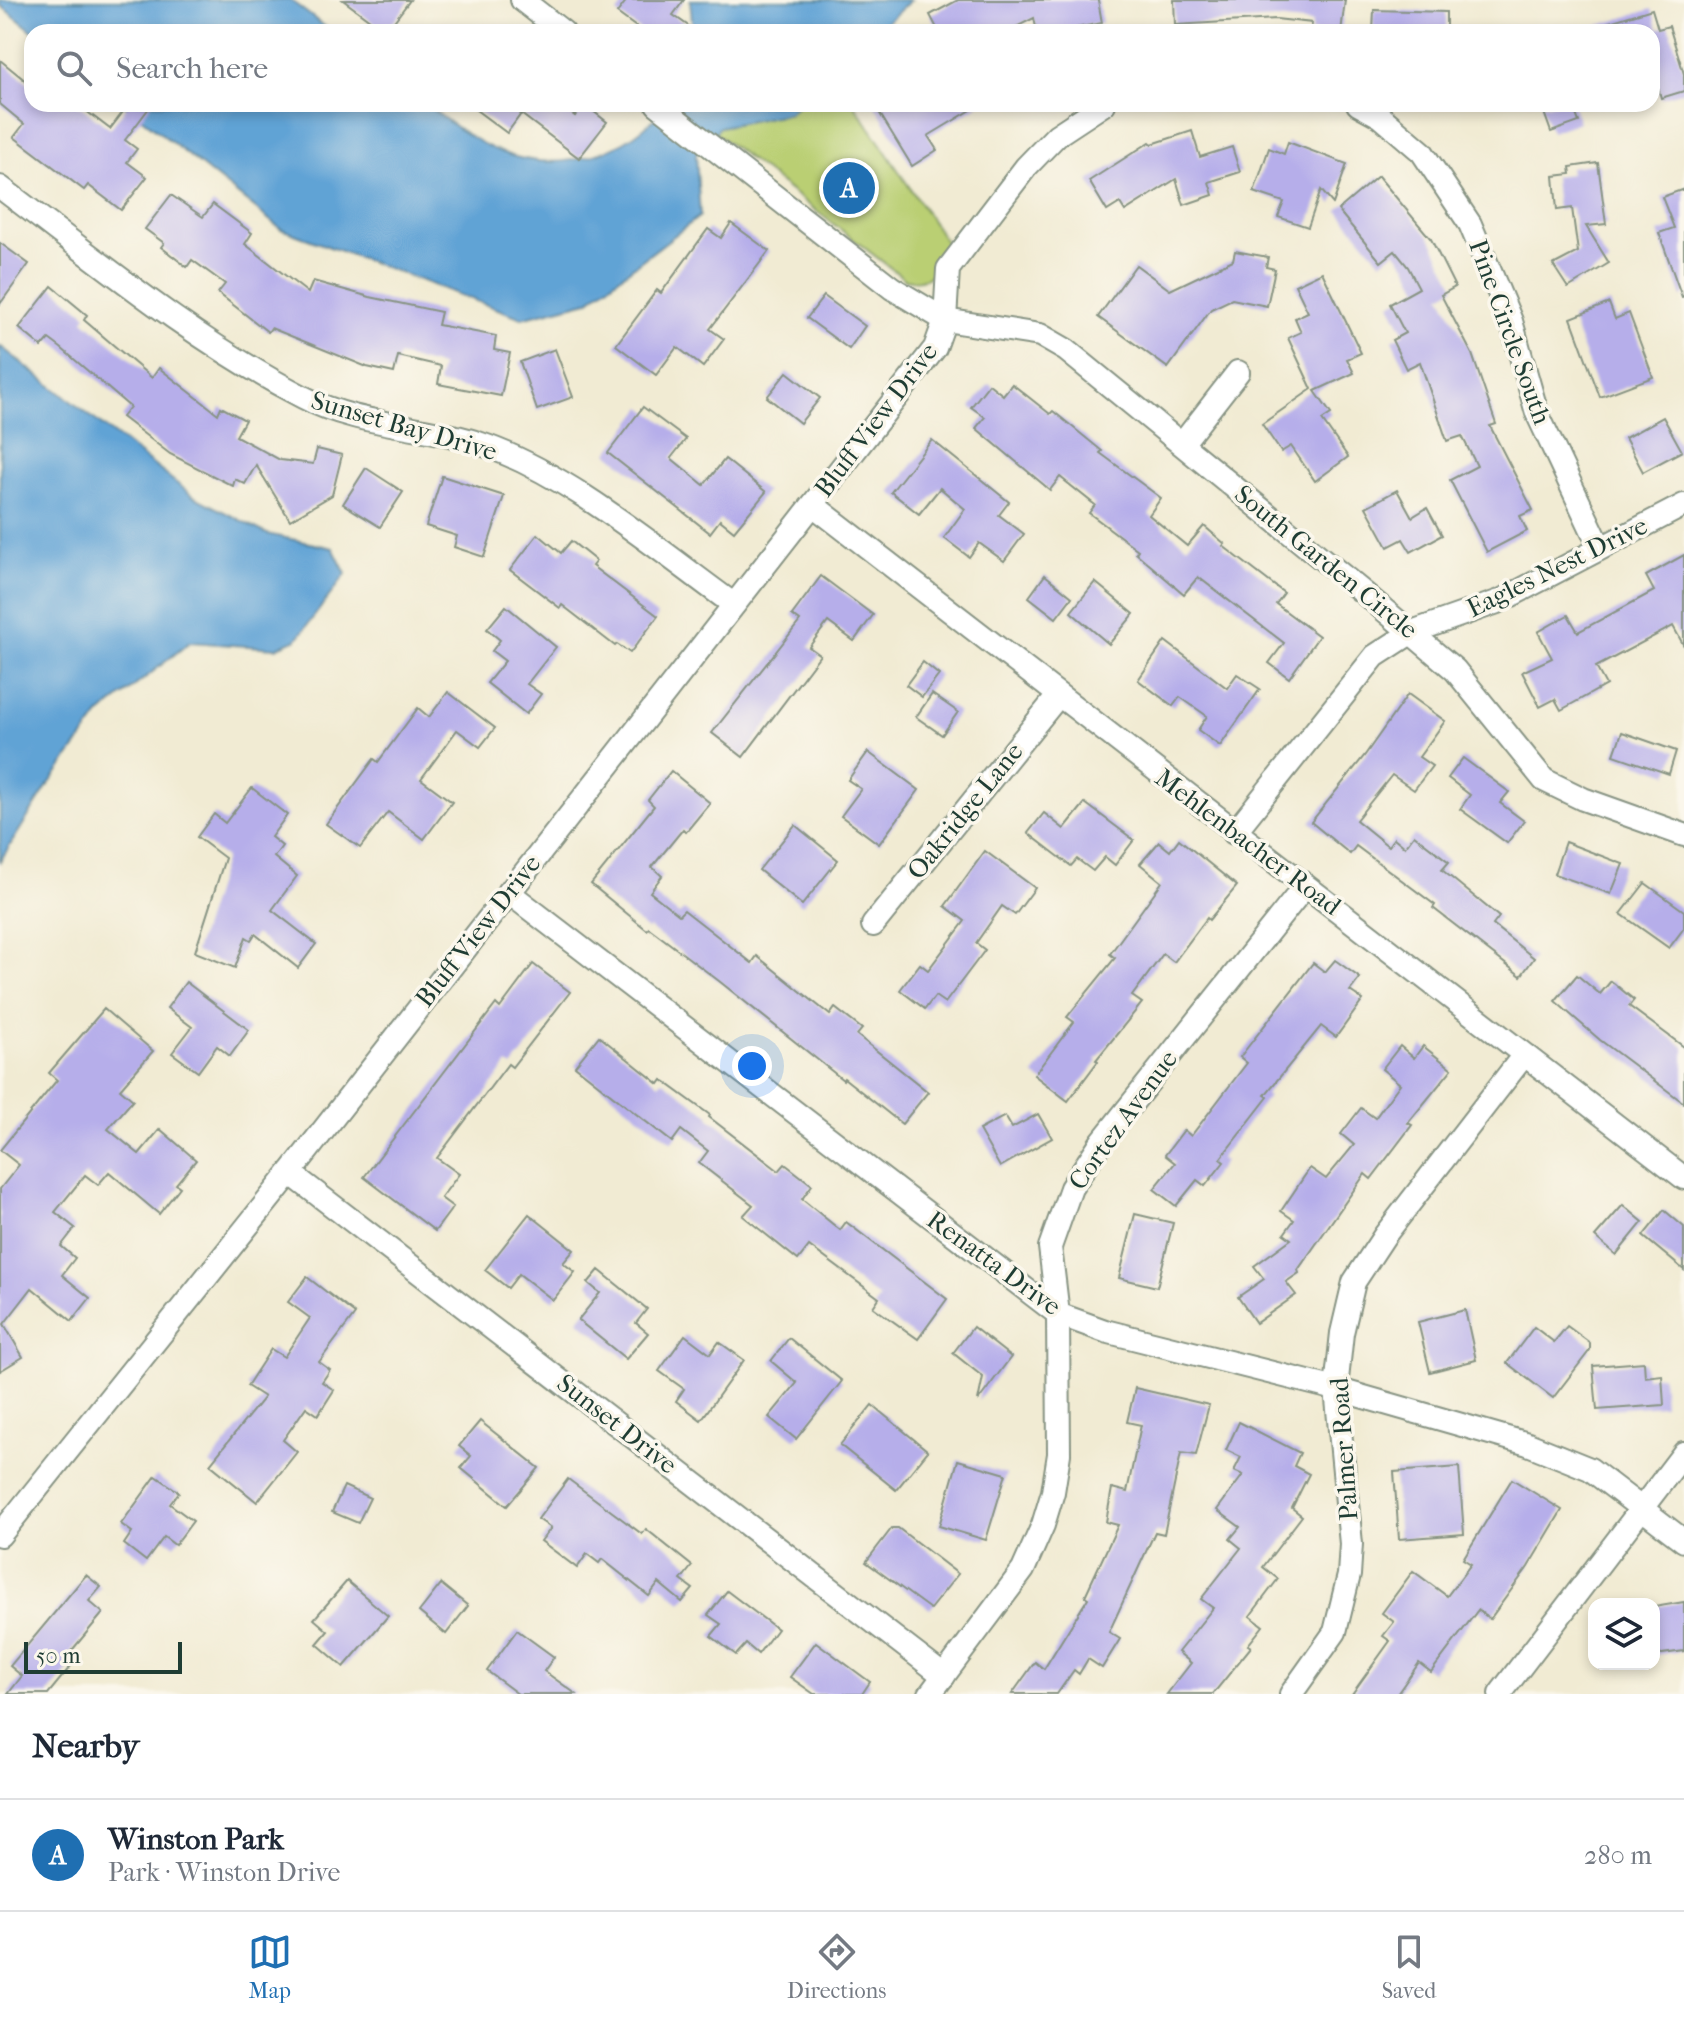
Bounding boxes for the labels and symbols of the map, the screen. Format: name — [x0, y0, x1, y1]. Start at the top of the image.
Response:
pin: A — [823, 158, 875, 218]
street label: Pine Circle South — [1462, 235, 1558, 429]
street label: Bluff View Drive — [808, 337, 944, 503]
street label: Sunset Bay Drive — [307, 385, 501, 467]
street label: South Garden Circle — [1228, 479, 1424, 645]
street label: Eagles Nest Drive — [1462, 510, 1652, 624]
street label: Oakridge Lane — [900, 736, 1030, 886]
street label: Mehlenbacher Road — [1149, 762, 1348, 922]
street label: Bluff View Drive — [409, 848, 547, 1013]
street label: Cortez Avenue — [1062, 1044, 1184, 1196]
your location — [732, 1046, 772, 1086]
street label: Renatta Drive — [921, 1204, 1067, 1322]
street label: Sunset Drive — [551, 1367, 683, 1481]
street label: Palmer Road — [1323, 1375, 1364, 1522]
scale bar — [24, 1638, 182, 1674]

